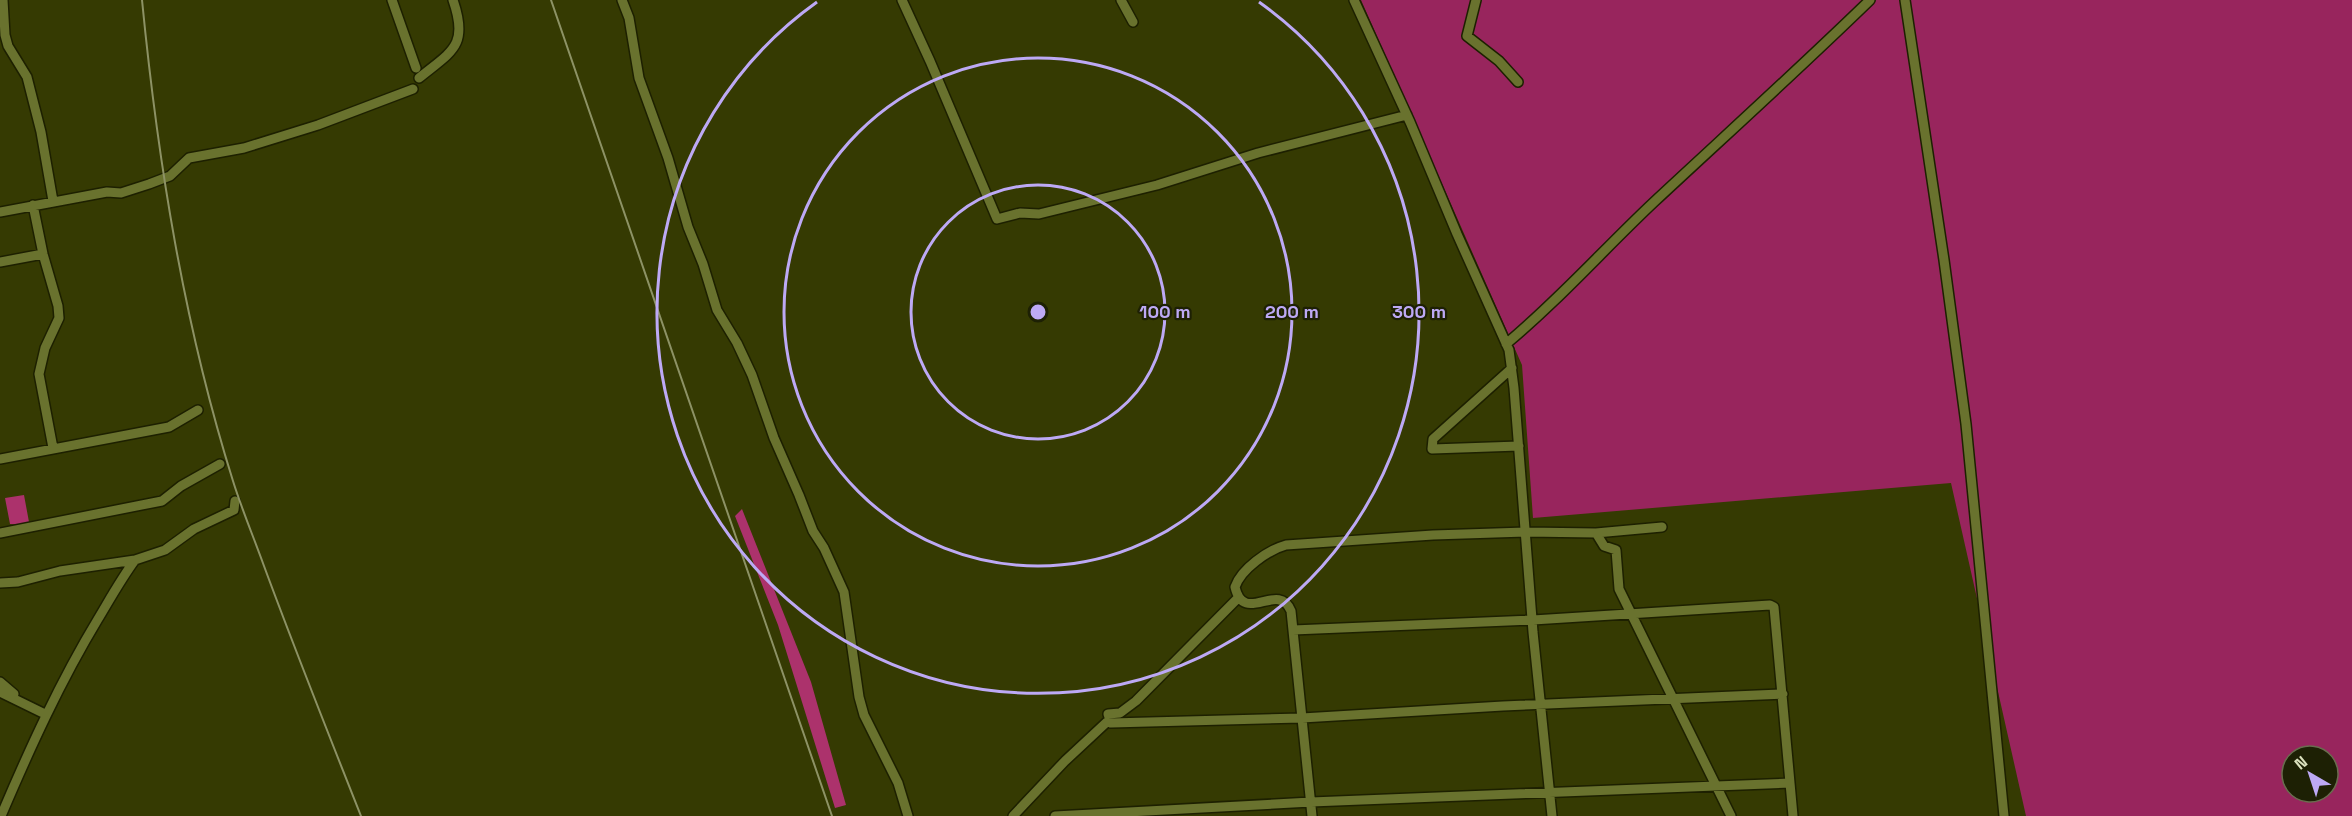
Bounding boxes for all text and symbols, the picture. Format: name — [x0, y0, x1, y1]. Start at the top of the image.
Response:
text: 100 m — [1139, 300, 1191, 323]
text: 200 m — [1265, 300, 1319, 323]
text: 300 m — [1392, 300, 1446, 323]
centre of rings — [1028, 302, 1048, 322]
north arrow — [2280, 744, 2340, 804]
text: N — [2290, 751, 2312, 774]

